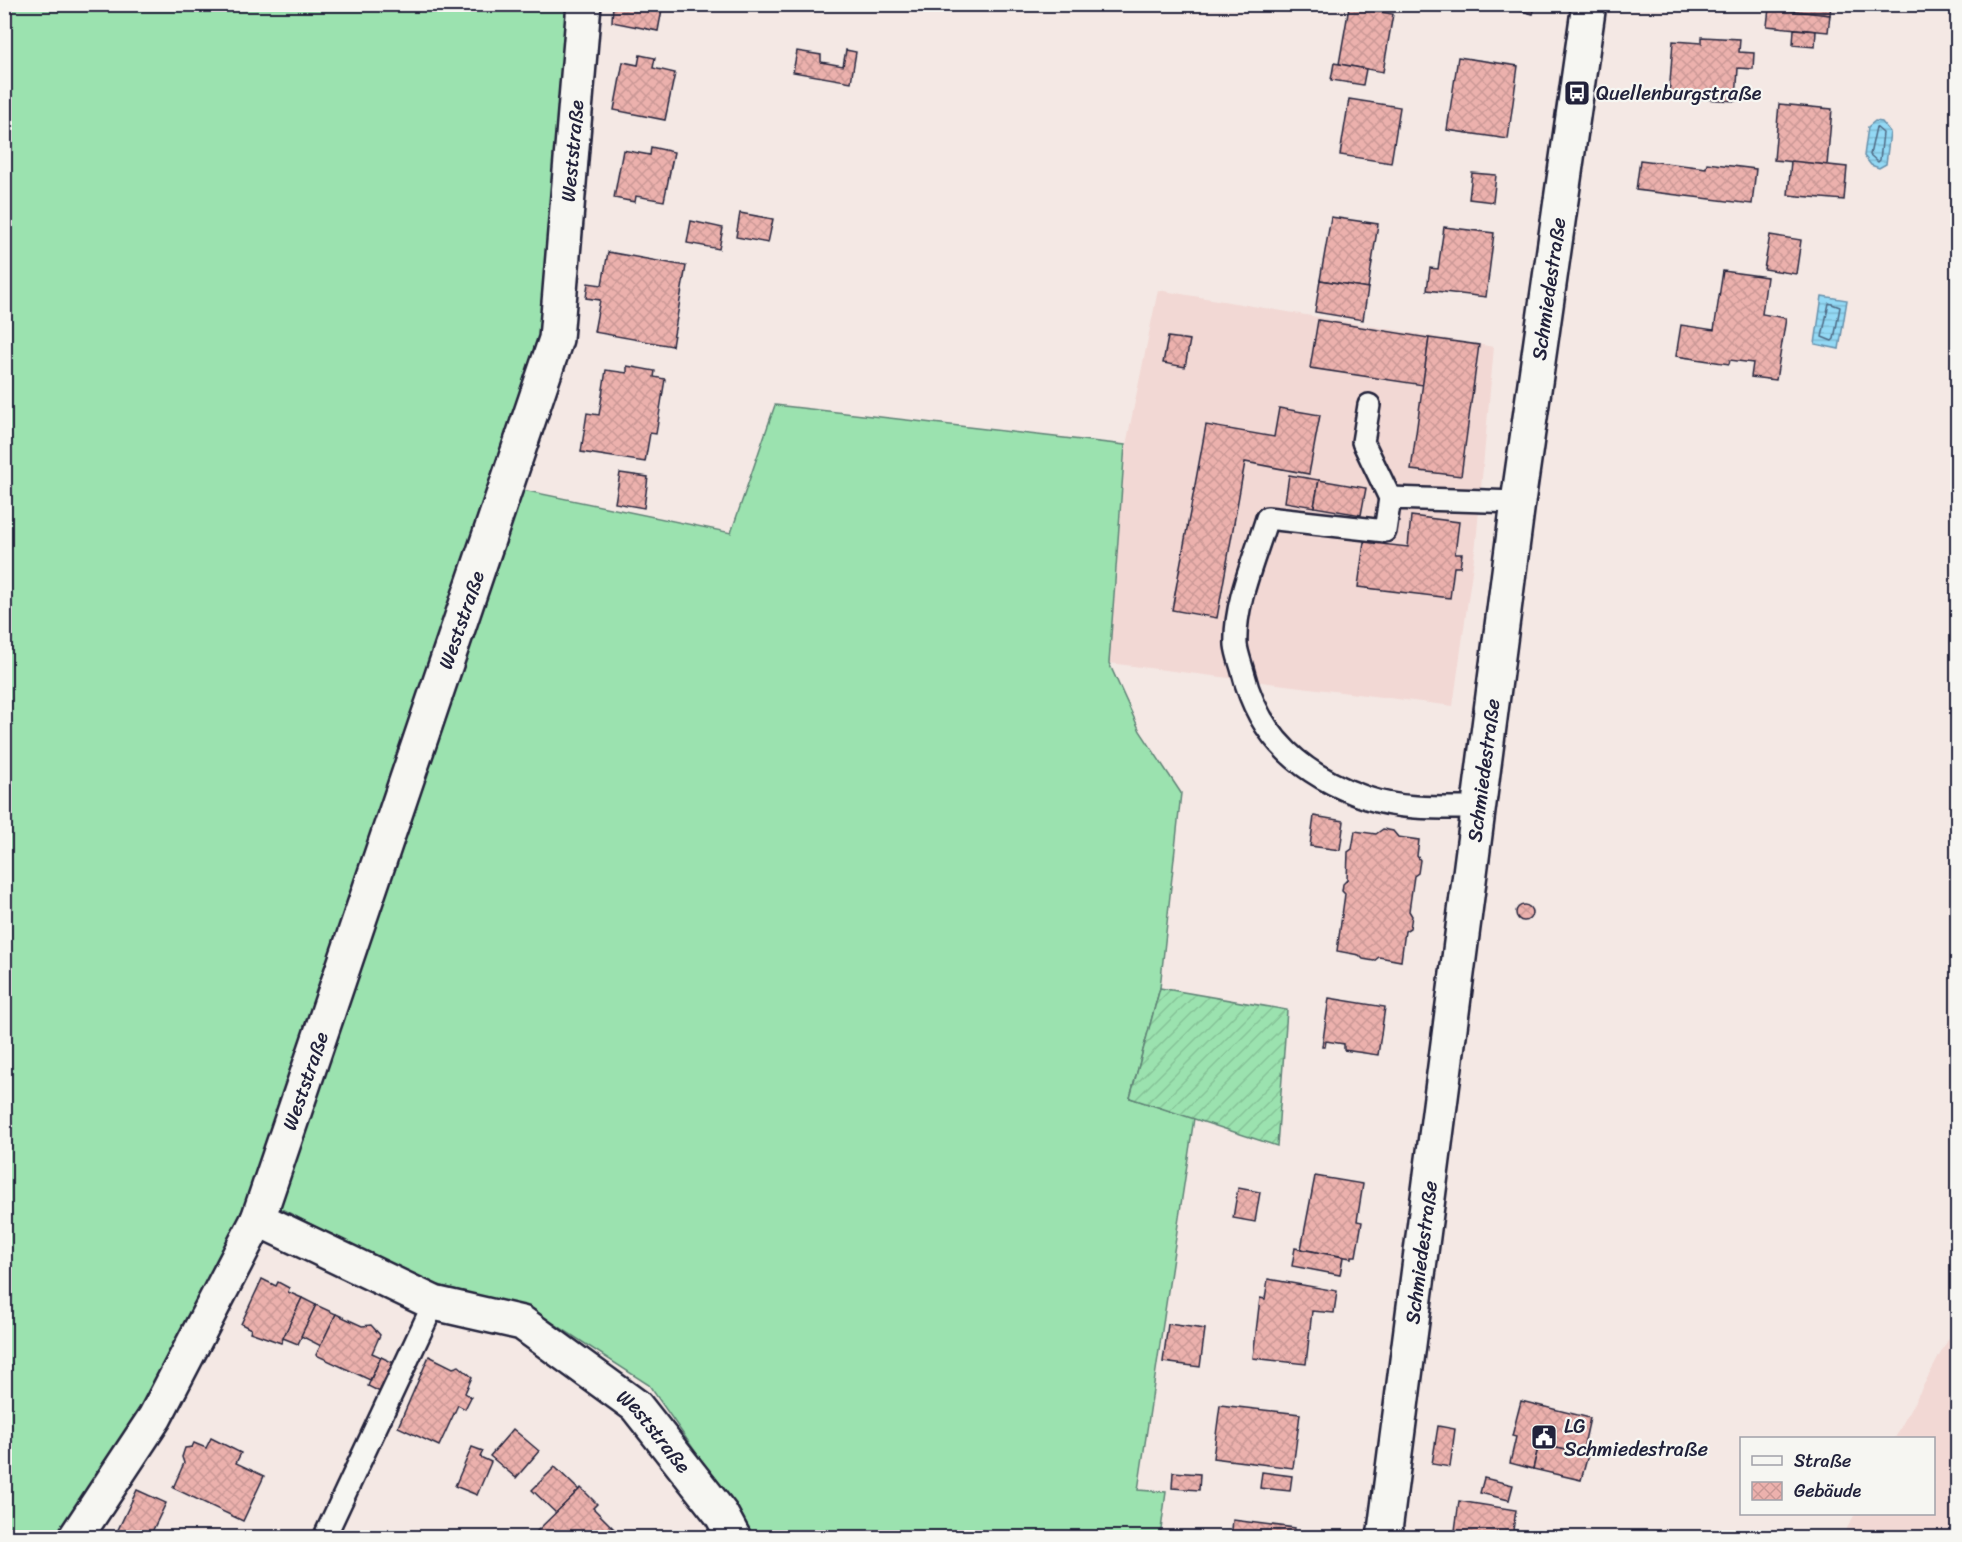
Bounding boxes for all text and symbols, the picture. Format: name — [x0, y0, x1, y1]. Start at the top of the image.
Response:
place label: Quellenburgstraße — [1596, 76, 1762, 111]
bus stop icon: Quellenburgstraße — [1562, 78, 1592, 108]
street label: Weststraße — [551, 98, 594, 204]
street label: Schmiedestraße — [1521, 215, 1576, 363]
street label: Weststraße — [428, 566, 495, 674]
street label: Schmiedestraße — [1457, 697, 1510, 844]
street label: Weststraße — [272, 1027, 339, 1135]
street label: Schmiedestraße — [1395, 1179, 1448, 1326]
street label: Weststraße — [609, 1380, 700, 1482]
place label: LG Schmiedestraße — [1564, 1409, 1708, 1467]
public building icon: LG Schmiedestraße — [1529, 1422, 1559, 1452]
legend — [1740, 1437, 1935, 1515]
text: Straße — [1794, 1445, 1851, 1477]
text: Gebäude — [1794, 1475, 1862, 1507]

